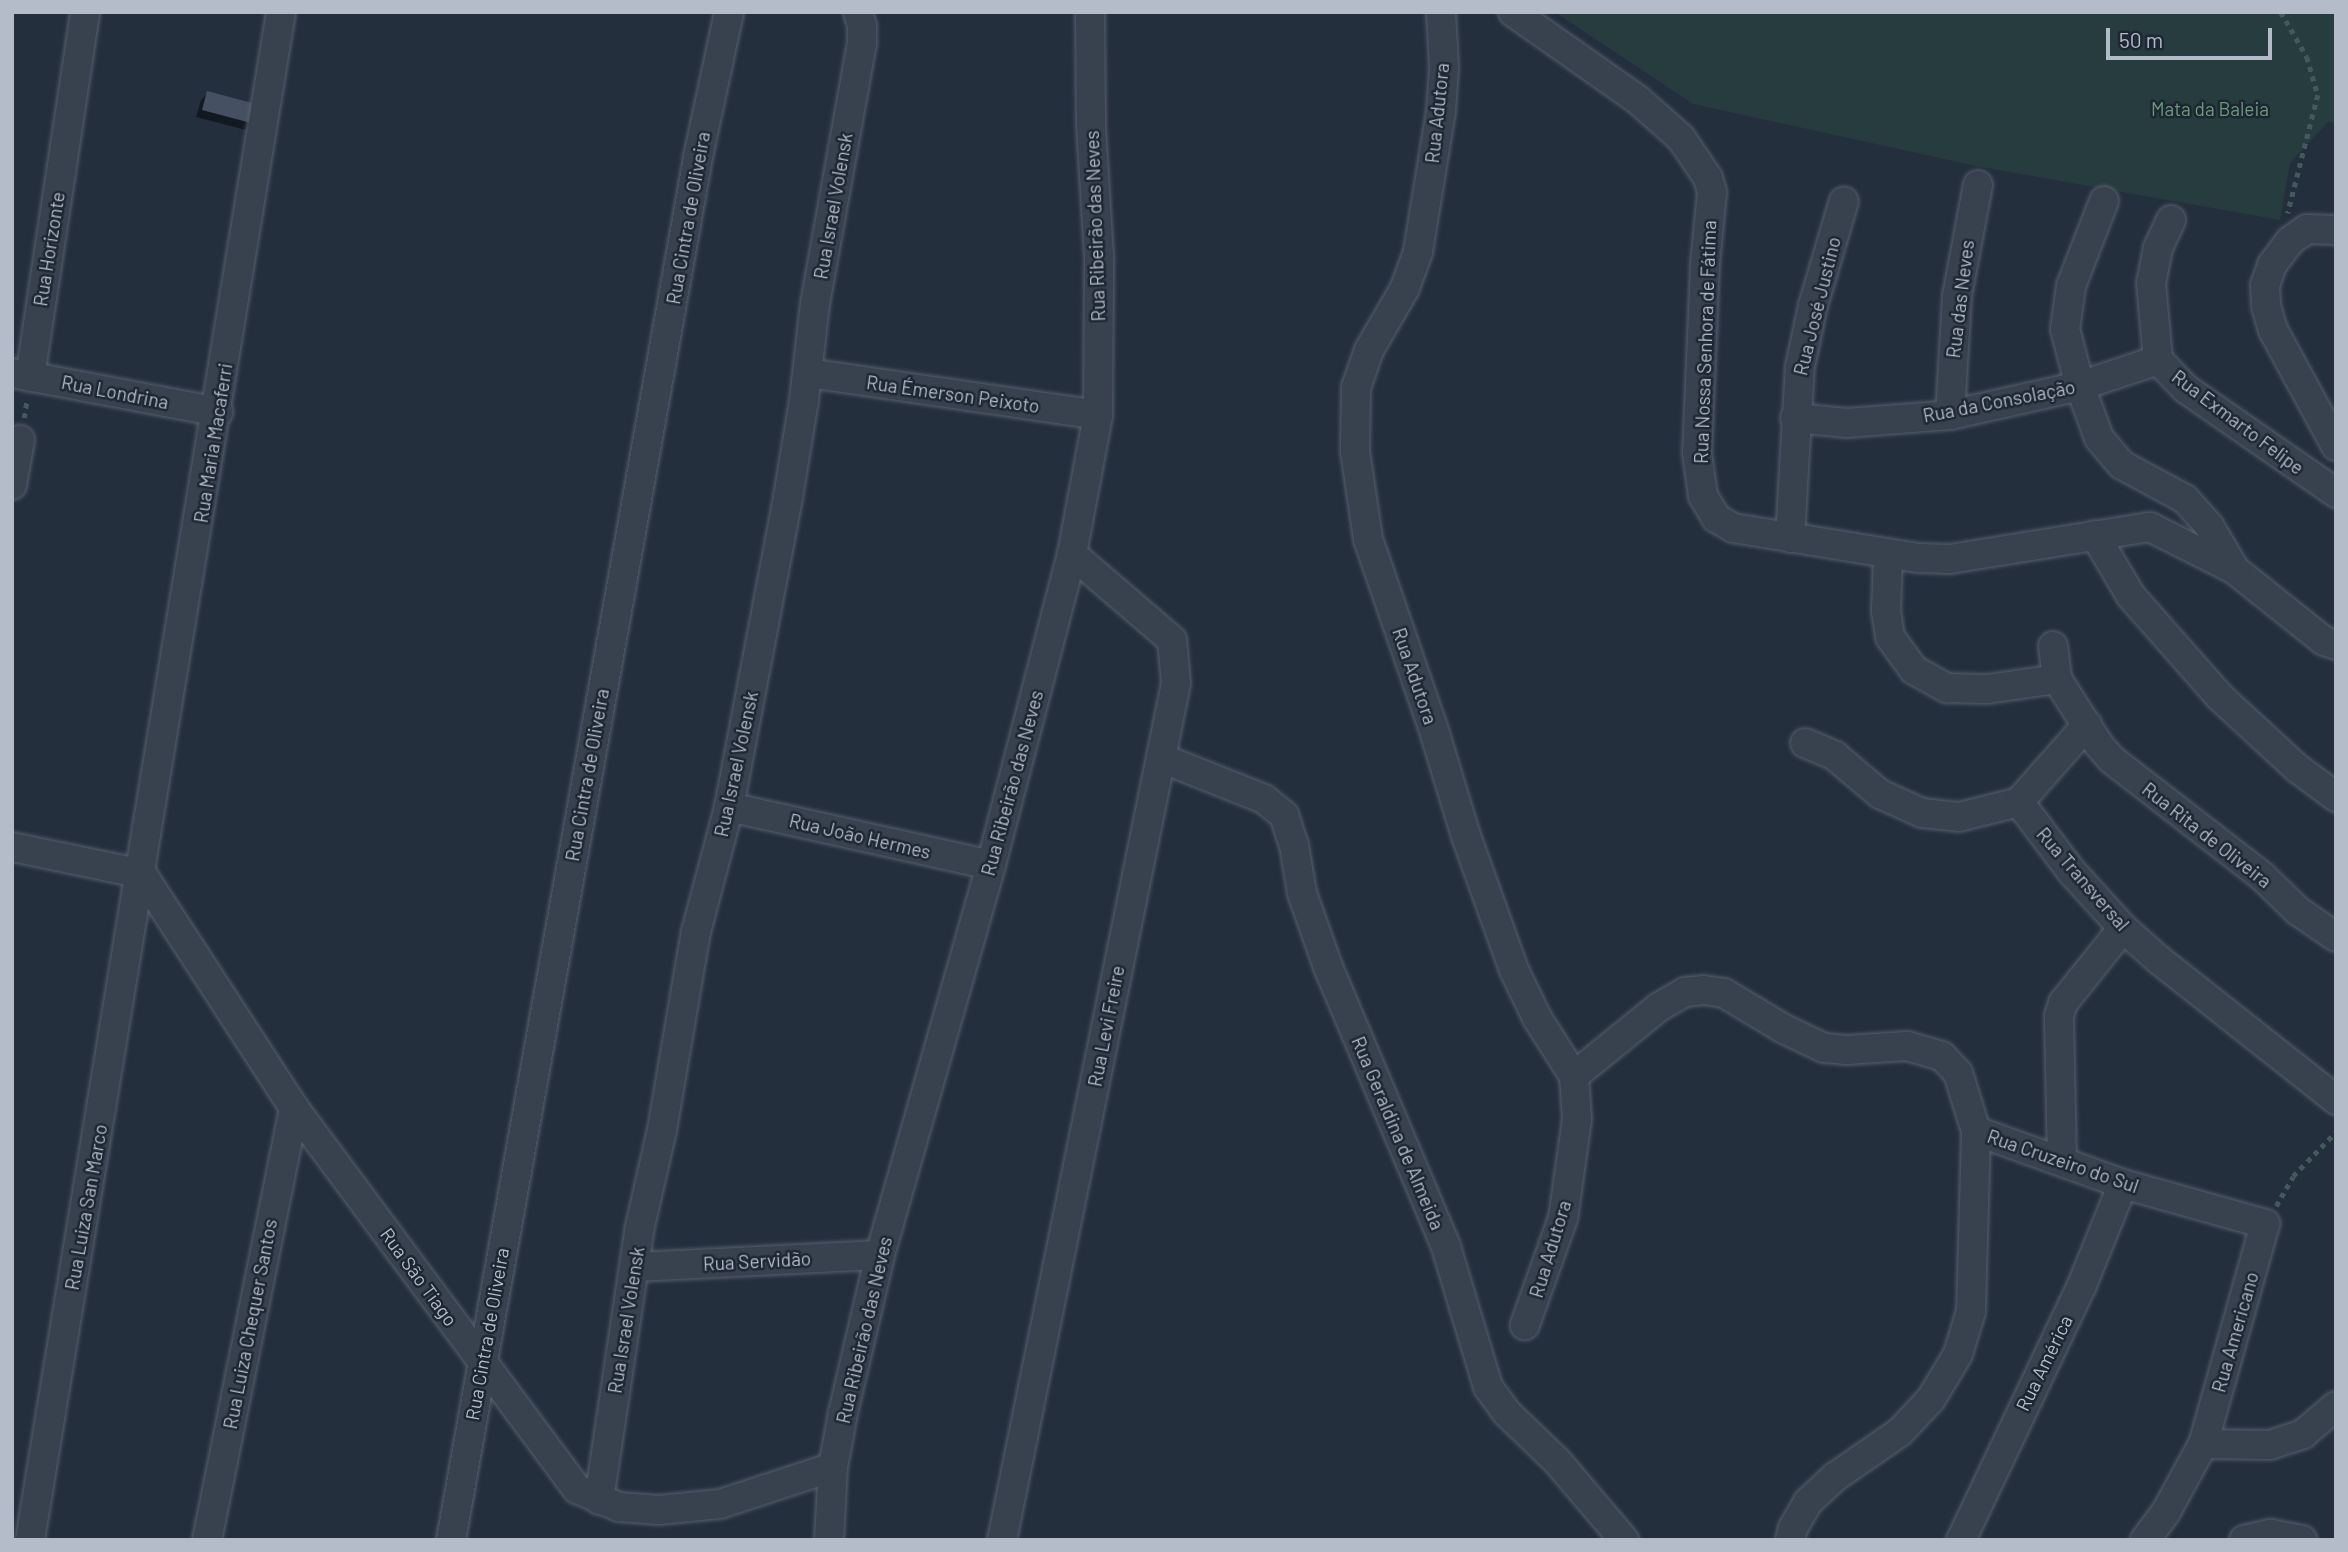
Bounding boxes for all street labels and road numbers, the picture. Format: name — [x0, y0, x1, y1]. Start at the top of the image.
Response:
street label: Rua Adutora — [1420, 62, 1454, 164]
street label: Rua Cintra de Oliveira — [662, 130, 714, 306]
street label: Rua Ribeirão das Neves — [1080, 130, 1110, 322]
street label: Rua Israel Volensk — [809, 131, 857, 281]
street label: Rua Horizonte — [29, 190, 69, 308]
street label: Rua Nossa Senhora de Fátima — [1689, 220, 1721, 464]
street label: Rua José Justino — [1789, 234, 1845, 378]
street label: Rua das Neves — [1941, 239, 1979, 359]
street label: Rua Maria Macaferri — [189, 362, 237, 524]
street label: Rua Exmarto Felipe — [2168, 365, 2308, 479]
street label: Rua Londrina — [59, 370, 171, 414]
street label: Rua Émerson Peixoto — [865, 371, 1041, 417]
street label: Rua da Consolação — [1921, 375, 2077, 427]
street label: Rua Adutora — [1388, 625, 1442, 727]
street label: Rua Cintra de Oliveira — [561, 687, 613, 863]
street label: Rua Ribeirão das Neves — [976, 688, 1048, 878]
street label: Rua Israel Volensk — [709, 689, 763, 839]
street label: Rua Rita de Oliveira — [2138, 777, 2276, 893]
street label: Rua João Hermes — [787, 809, 933, 863]
street label: Rua Transversal — [2032, 823, 2134, 935]
street label: Rua Levi Freire — [1083, 963, 1129, 1089]
street label: Rua Geraldina de Almeida — [1347, 1033, 1449, 1233]
street label: Rua Luiza San Marco — [60, 1122, 112, 1292]
street label: Rua Cruzeiro do Sul — [1984, 1124, 2142, 1198]
street label: Rua Adutora — [1524, 1197, 1576, 1301]
street label: Rua Luiza Chequer Santos — [218, 1217, 282, 1431]
street label: Rua São Tiago — [376, 1223, 462, 1331]
street label: Rua Ribeirão das Neves — [831, 1234, 897, 1426]
street label: Rua Israel Volensk — [603, 1245, 649, 1395]
street label: Rua Cintra de Oliveira — [461, 1246, 513, 1422]
street label: Rua Servidão — [702, 1247, 812, 1275]
street label: Rua Americano — [2207, 1269, 2263, 1395]
street label: Rua América — [2011, 1311, 2077, 1415]

